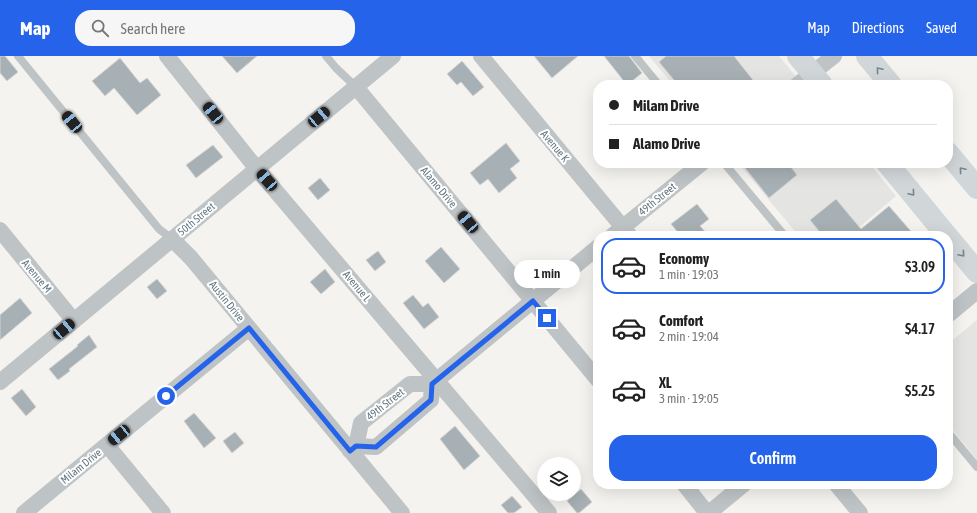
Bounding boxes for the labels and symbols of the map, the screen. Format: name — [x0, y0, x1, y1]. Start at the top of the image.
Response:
one-way arrow — [876, 68, 883, 75]
car — [201, 100, 225, 126]
car — [306, 105, 332, 129]
car — [60, 109, 84, 135]
street label: Avenue K — [538, 128, 572, 165]
street label: Alamo Drive — [419, 164, 459, 210]
car — [255, 167, 279, 193]
one-way arrow — [960, 168, 967, 175]
street label: 49th Street — [636, 180, 678, 218]
one-way arrow — [907, 188, 914, 196]
street label: 50th Street — [175, 200, 217, 238]
car — [456, 209, 480, 235]
one-way arrow — [958, 250, 965, 257]
street label: Avenue M — [20, 257, 54, 295]
callout: 1 min — [514, 260, 580, 288]
street label: Avenue L — [341, 268, 374, 304]
street label: Austin Drive — [207, 278, 247, 324]
route end — [538, 309, 556, 327]
car — [51, 317, 77, 341]
street label: 49th Street — [364, 386, 406, 422]
route start — [157, 387, 175, 405]
car — [106, 423, 132, 447]
street label: Milam Drive — [58, 446, 104, 486]

